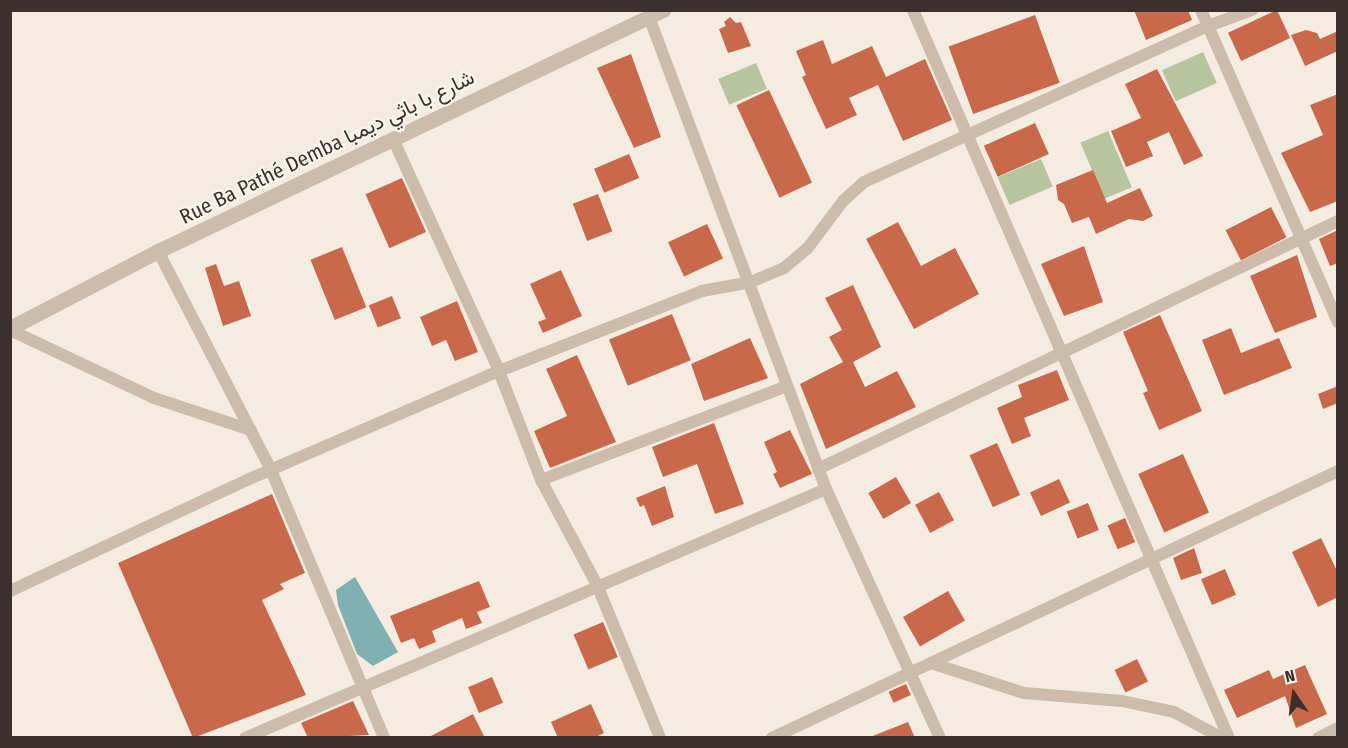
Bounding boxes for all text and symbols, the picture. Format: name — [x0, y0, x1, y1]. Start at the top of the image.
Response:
street label: Rue Ba Pathé Demba شارع با باثي ديمبا — [176, 65, 478, 229]
north arrow — [1264, 664, 1324, 724]
text: N — [1283, 666, 1297, 686]

